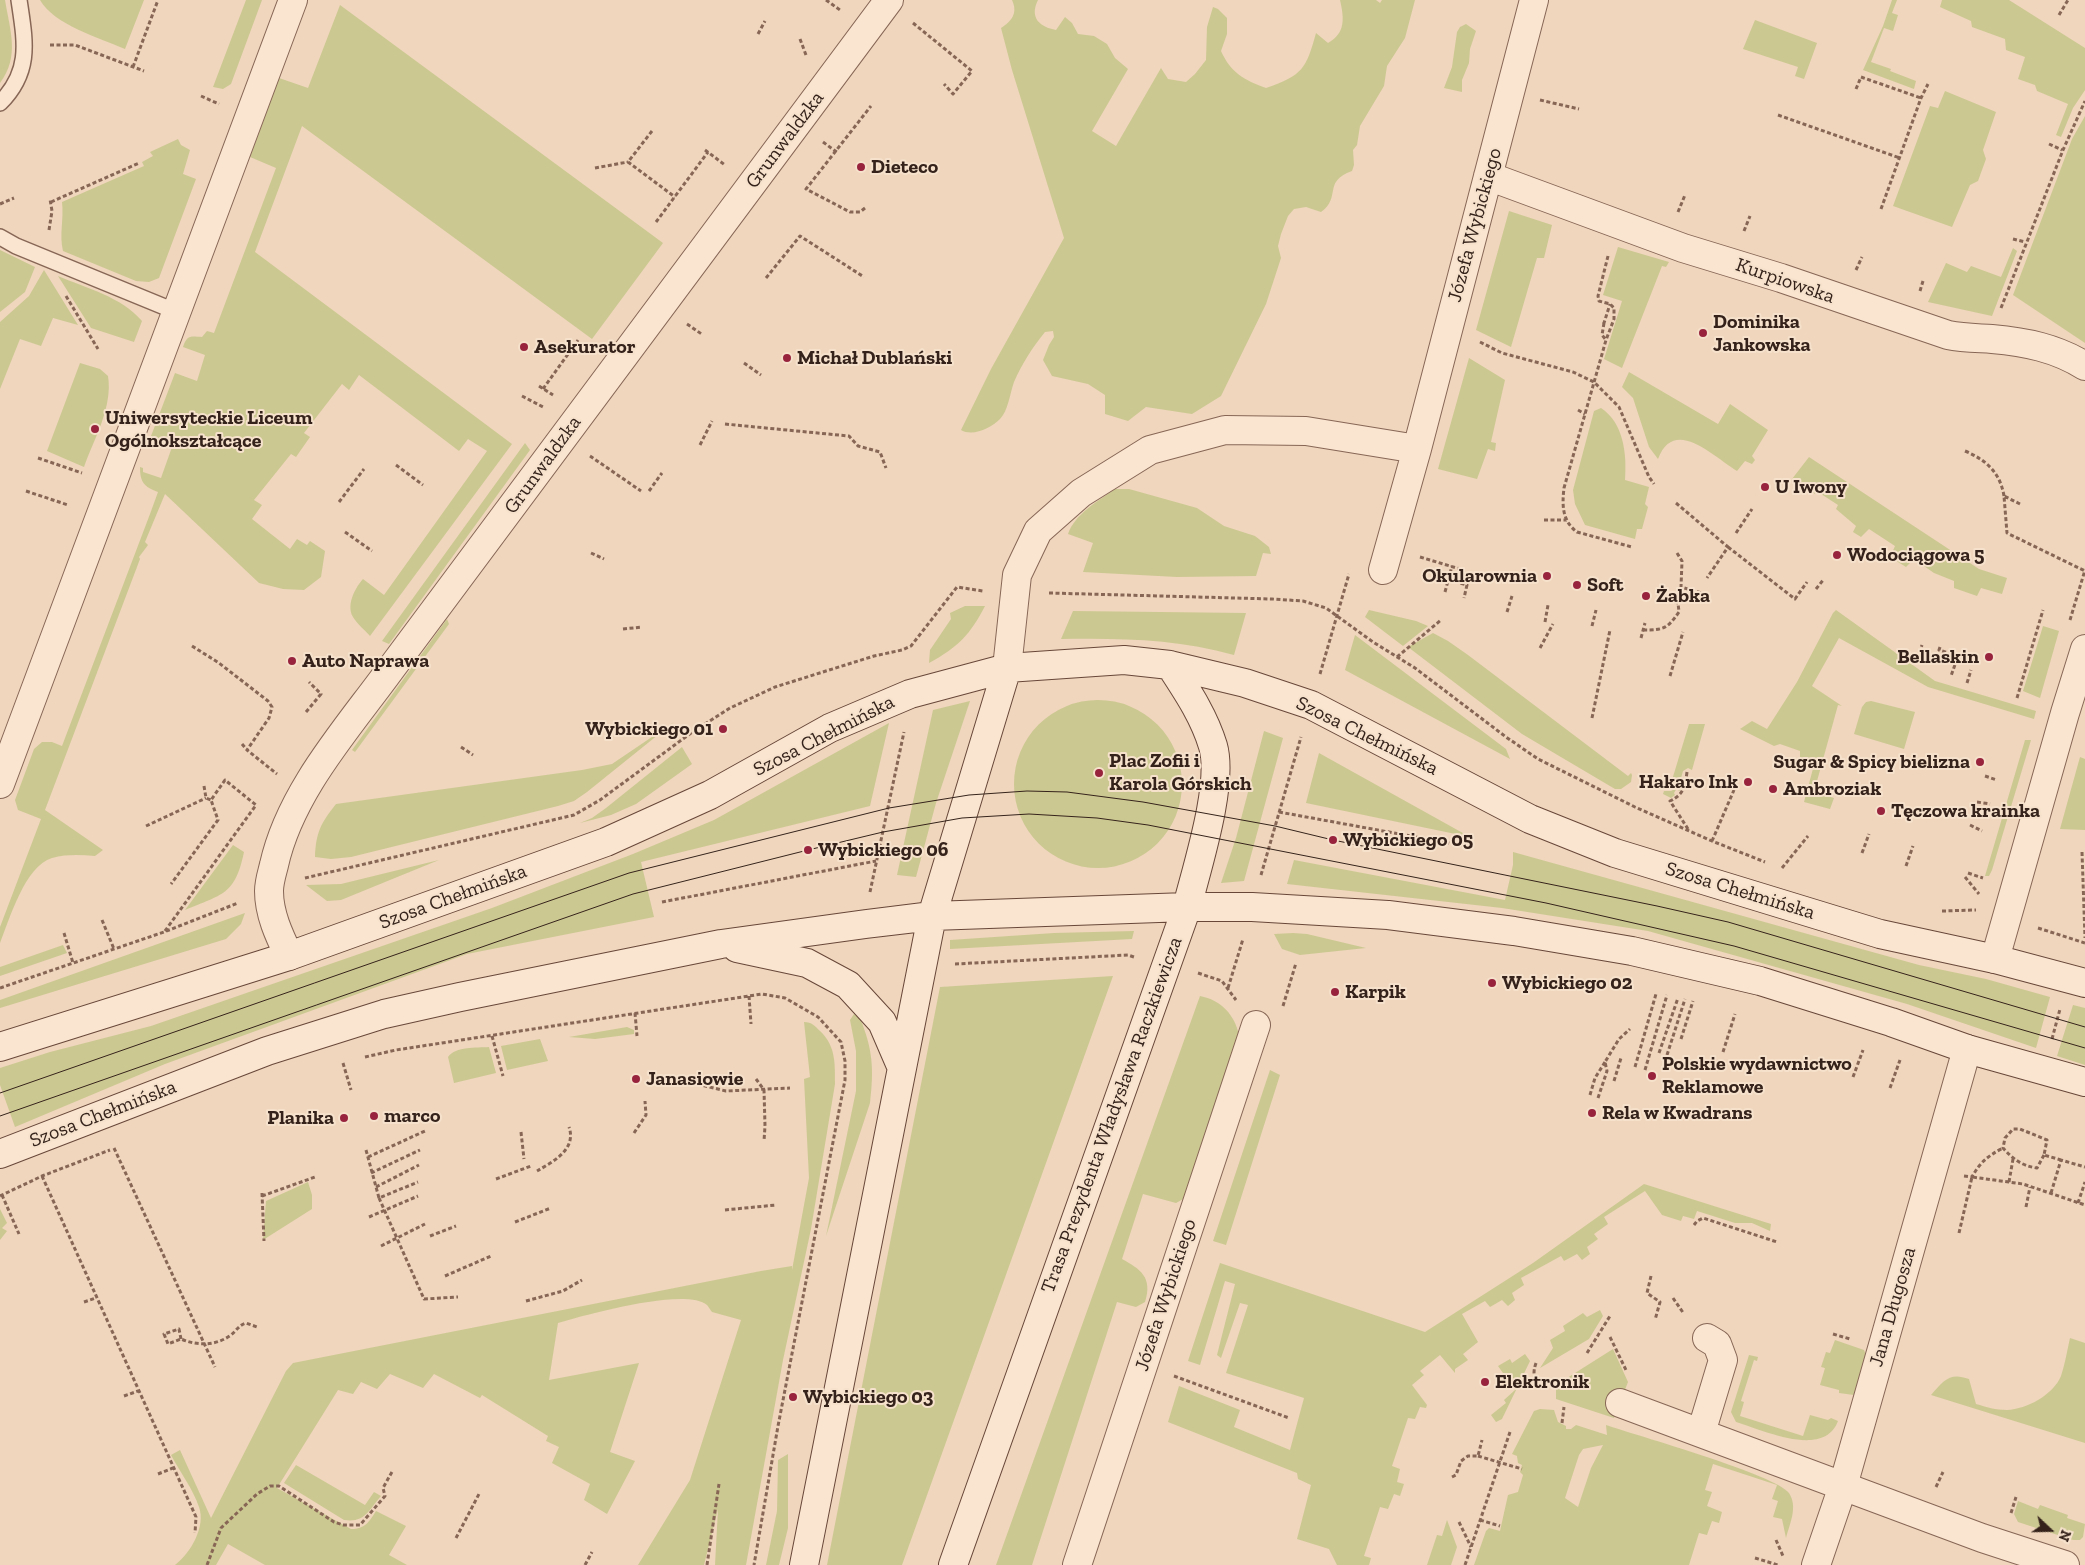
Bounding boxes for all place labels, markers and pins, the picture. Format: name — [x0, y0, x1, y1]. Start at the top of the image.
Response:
place label: Dieteco — [871, 155, 938, 179]
marker: Dieteco — [855, 161, 867, 173]
place label: Dominika Jankowska — [1713, 310, 1811, 357]
marker: Dominika Jankowska — [1697, 327, 1709, 339]
place label: Asekurator — [534, 335, 636, 359]
marker: Asekurator — [518, 341, 530, 353]
place label: Michał Dublański — [797, 346, 952, 370]
marker: Michał Dublański — [781, 352, 793, 364]
place label: Uniwersyteckie Liceum Ogólnokształcące — [105, 406, 312, 453]
marker: Uniwersyteckie Liceum Ogólnokształcące — [89, 423, 101, 435]
place label: U Iwony — [1775, 475, 1847, 499]
marker: U Iwony — [1759, 481, 1771, 493]
place label: Wodociągowa 5 — [1847, 543, 1984, 567]
marker: Wodociągowa 5 — [1831, 549, 1843, 561]
place label: Okularownia — [1422, 564, 1537, 588]
marker: Okularownia — [1541, 570, 1553, 582]
place label: Soft — [1587, 573, 1623, 597]
marker: Soft — [1571, 579, 1583, 591]
place label: Żabka — [1656, 584, 1710, 608]
marker: Żabka — [1640, 590, 1652, 602]
place label: Bellaskin — [1897, 645, 1979, 669]
place label: Auto Naprawa — [302, 649, 429, 673]
marker: Bellaskin — [1983, 651, 1995, 663]
marker: Auto Naprawa — [286, 655, 298, 667]
place label: Wybickiego 01 — [585, 717, 713, 741]
marker: Wybickiego 01 — [717, 723, 729, 735]
place label: Plac Zofii i Karola Górskich — [1109, 749, 1252, 796]
place label: Sugar & Spicy bielizna — [1773, 750, 1970, 774]
marker: Sugar & Spicy bielizna — [1974, 756, 1986, 768]
marker: Plac Zofii i Karola Górskich — [1093, 767, 1105, 779]
place label: Hakaro Ink — [1639, 770, 1738, 794]
marker: Hakaro Ink — [1742, 776, 1754, 788]
place label: Ambroziak — [1783, 777, 1881, 801]
marker: Ambroziak — [1767, 783, 1779, 795]
place label: Tęczowa krainka — [1891, 799, 2040, 823]
marker: Tęczowa krainka — [1875, 805, 1887, 817]
place label: Wybickiego 05 — [1343, 828, 1473, 852]
marker: Wybickiego 05 — [1327, 834, 1339, 846]
place label: Wybickiego 06 — [818, 838, 948, 862]
marker: Wybickiego 06 — [802, 844, 814, 856]
place label: Wybickiego 02 — [1502, 971, 1632, 995]
marker: Wybickiego 02 — [1486, 977, 1498, 989]
place label: Karpik — [1345, 980, 1406, 1004]
marker: Karpik — [1329, 986, 1341, 998]
place label: Polskie wydawnictwo Reklamowe — [1662, 1052, 1852, 1099]
place label: Janasiowie — [646, 1067, 743, 1091]
marker: Polskie wydawnictwo Reklamowe — [1646, 1070, 1658, 1082]
marker: Janasiowie — [630, 1073, 642, 1085]
place label: Rela w Kwadrans — [1602, 1101, 1752, 1125]
place label: marco — [384, 1104, 440, 1128]
place label: Planika — [267, 1106, 334, 1130]
marker: Rela w Kwadrans — [1586, 1107, 1598, 1119]
marker: marco — [368, 1110, 380, 1122]
marker: Planika — [338, 1112, 350, 1124]
place label: Elektronik — [1495, 1370, 1589, 1394]
marker: Elektronik — [1479, 1376, 1491, 1388]
place label: Wybickiego 03 — [803, 1385, 933, 1409]
marker: Wybickiego 03 — [787, 1391, 799, 1403]

